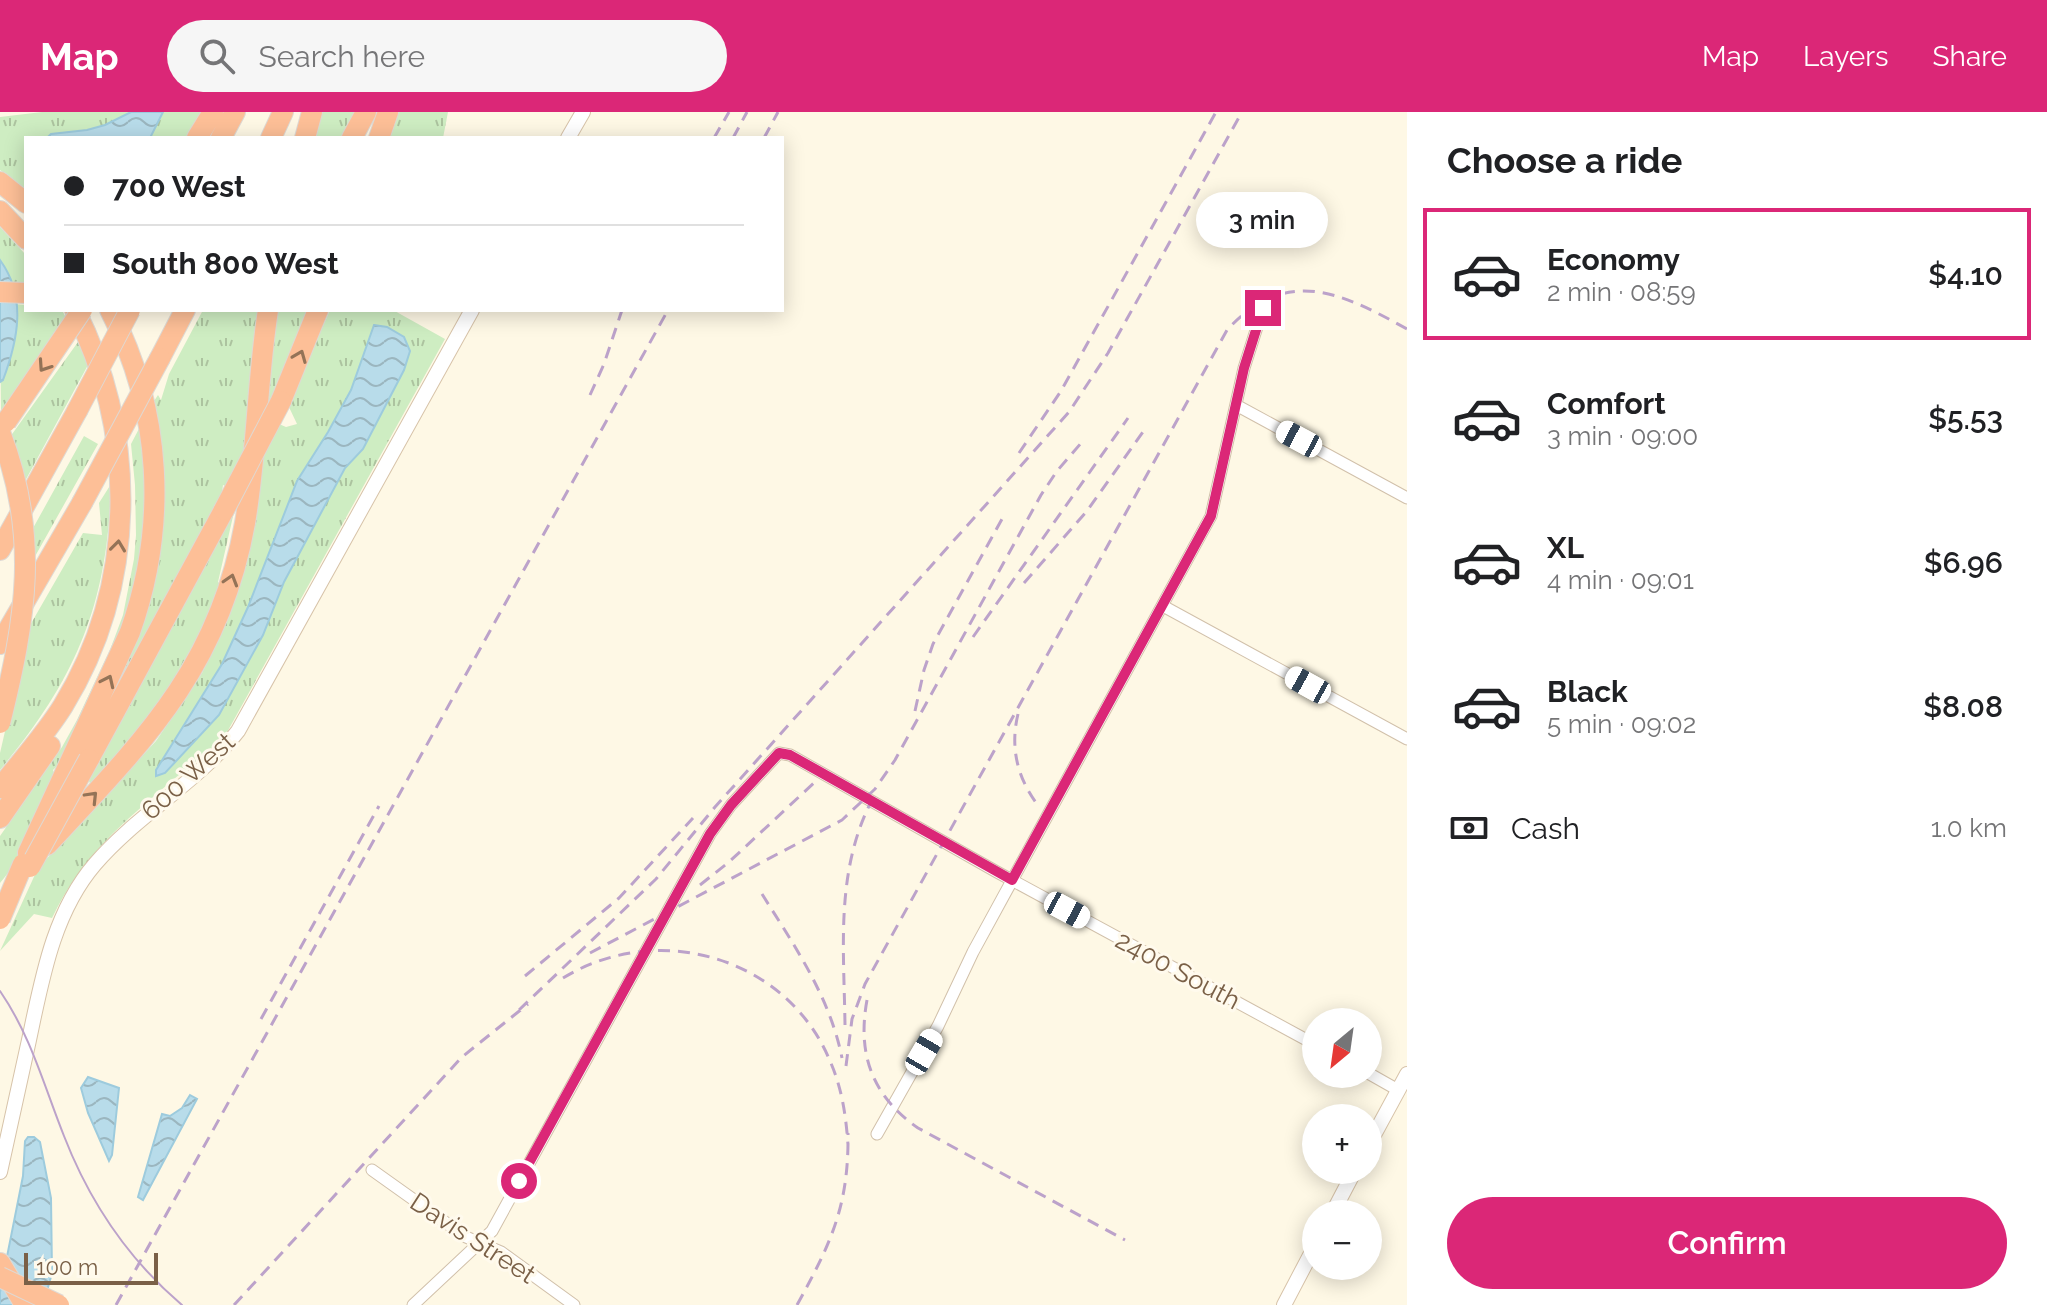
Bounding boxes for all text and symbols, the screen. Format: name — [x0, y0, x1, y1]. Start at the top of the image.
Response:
search box — [167, 20, 727, 92]
text: Map — [40, 34, 119, 79]
icon: search — [195, 34, 239, 78]
text: Search here — [259, 39, 425, 74]
text: Map — [1702, 40, 1759, 73]
text: Layers — [1803, 40, 1889, 73]
text: Share — [1933, 40, 2007, 73]
text: Choose a ride — [1447, 139, 1682, 181]
text: 700 West — [112, 169, 246, 204]
callout: 3 min — [1197, 192, 1329, 248]
text: 3 min — [1229, 205, 1295, 235]
icon: car — [1451, 238, 1523, 310]
text: Economy — [1547, 242, 1680, 277]
text: South 800 West — [112, 246, 339, 281]
text: $4.10 — [1928, 257, 2003, 292]
text: 2 min · 08:59 — [1547, 277, 1696, 307]
route end — [1245, 290, 1281, 326]
one-way arrow — [290, 350, 306, 364]
one-way arrow — [39, 357, 54, 371]
icon: car — [1451, 382, 1523, 454]
text: Comfort — [1547, 386, 1666, 421]
text: $5.53 — [1928, 401, 2003, 436]
car — [1272, 417, 1326, 461]
text: 3 min · 09:00 — [1547, 421, 1698, 451]
icon: car — [1451, 526, 1523, 598]
text: XL — [1547, 530, 1584, 565]
one-way arrow — [109, 539, 126, 553]
text: $6.96 — [1924, 545, 2003, 580]
text: 4 min · 09:01 — [1547, 565, 1694, 595]
one-way arrow — [222, 574, 238, 588]
car — [1281, 663, 1335, 707]
icon: car — [1451, 670, 1523, 742]
text: Black — [1547, 674, 1628, 709]
one-way arrow — [98, 675, 114, 690]
text: $8.08 — [1923, 689, 2003, 724]
text: 5 min · 09:02 — [1547, 709, 1696, 739]
street label: 600 West — [135, 726, 241, 826]
one-way arrow — [83, 792, 97, 806]
icon: cash — [1447, 806, 1491, 850]
text: Cash — [1511, 811, 1580, 846]
text: 1.0 km — [1931, 813, 2007, 843]
car — [1040, 888, 1094, 932]
street label: 2400 South — [1111, 925, 1245, 1015]
north arrow — [1302, 1008, 1382, 1088]
map controls — [1302, 1008, 1382, 1280]
car — [902, 1025, 946, 1079]
button: + — [1302, 1104, 1382, 1184]
route start — [501, 1163, 537, 1199]
street label: Davis Street — [405, 1186, 541, 1290]
button: Confirm — [1447, 1197, 2007, 1289]
button: − — [1302, 1200, 1382, 1280]
scale bar — [24, 1249, 158, 1285]
text: 100 m — [36, 1254, 98, 1280]

